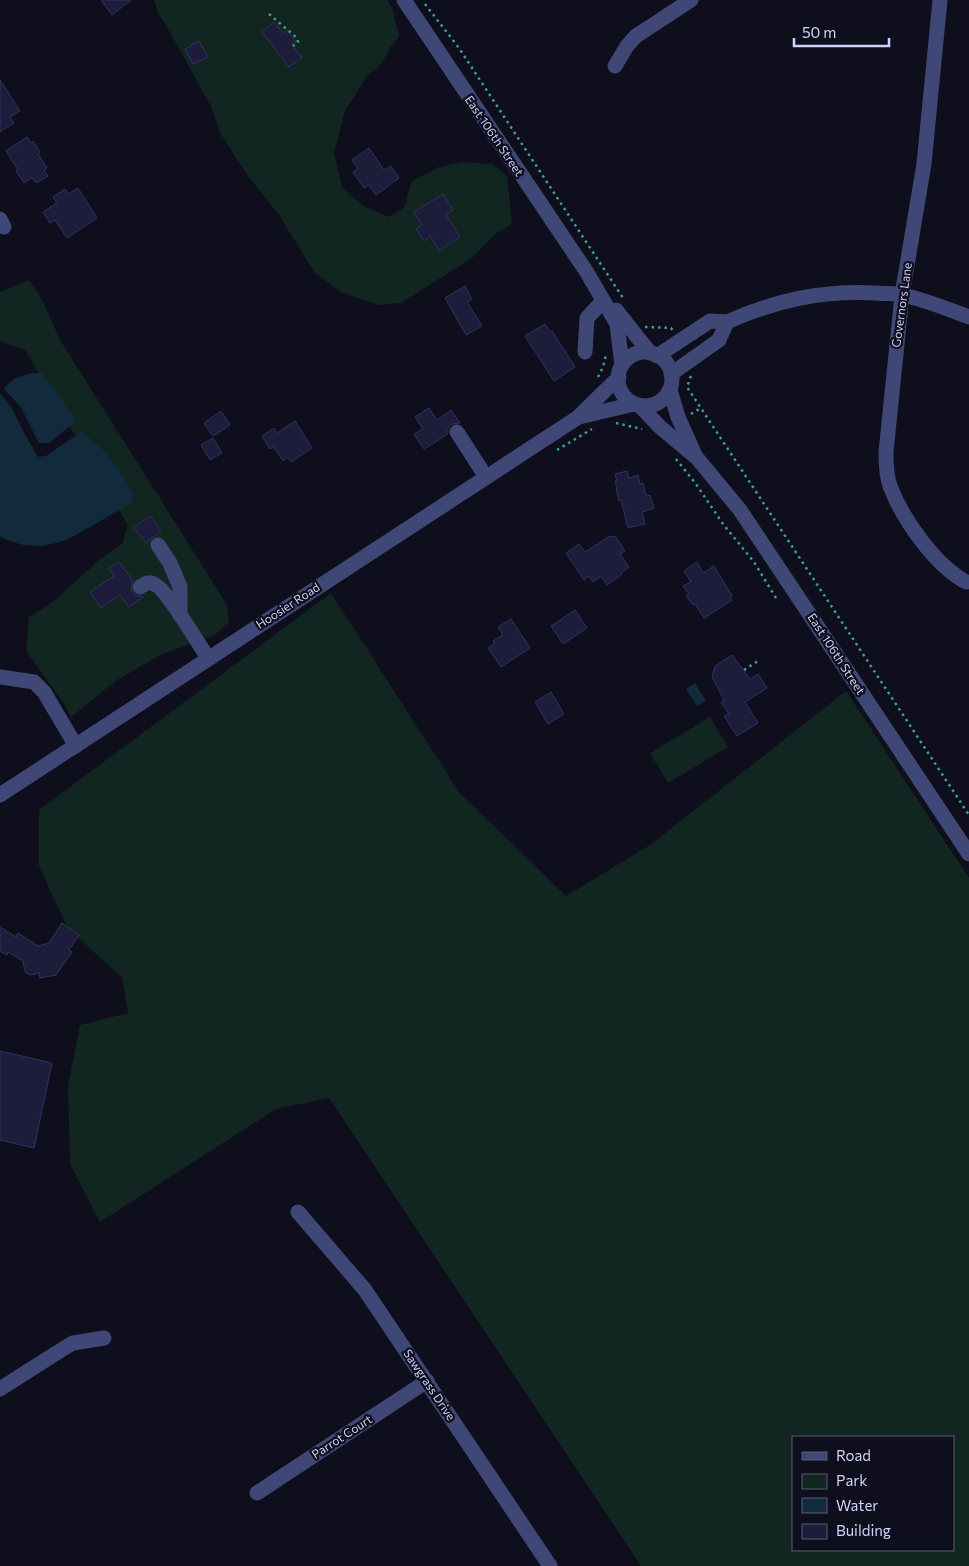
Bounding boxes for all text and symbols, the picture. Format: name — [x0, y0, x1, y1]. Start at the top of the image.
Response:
scale bar — [794, 15, 889, 47]
text: 50 m — [802, 23, 836, 41]
street label: East 106th Street — [463, 92, 527, 179]
street label: Governors Lane — [888, 262, 914, 348]
street label: Hoosier Road — [253, 579, 322, 631]
street label: East 106th Street — [805, 610, 868, 697]
street label: Sawgrass Drive — [401, 1346, 459, 1423]
street label: Parrot Court — [309, 1411, 374, 1461]
legend — [792, 1436, 954, 1551]
text: Road — [836, 1446, 871, 1464]
text: Park — [836, 1471, 867, 1489]
text: Water — [836, 1496, 878, 1514]
text: Building — [836, 1521, 891, 1539]

